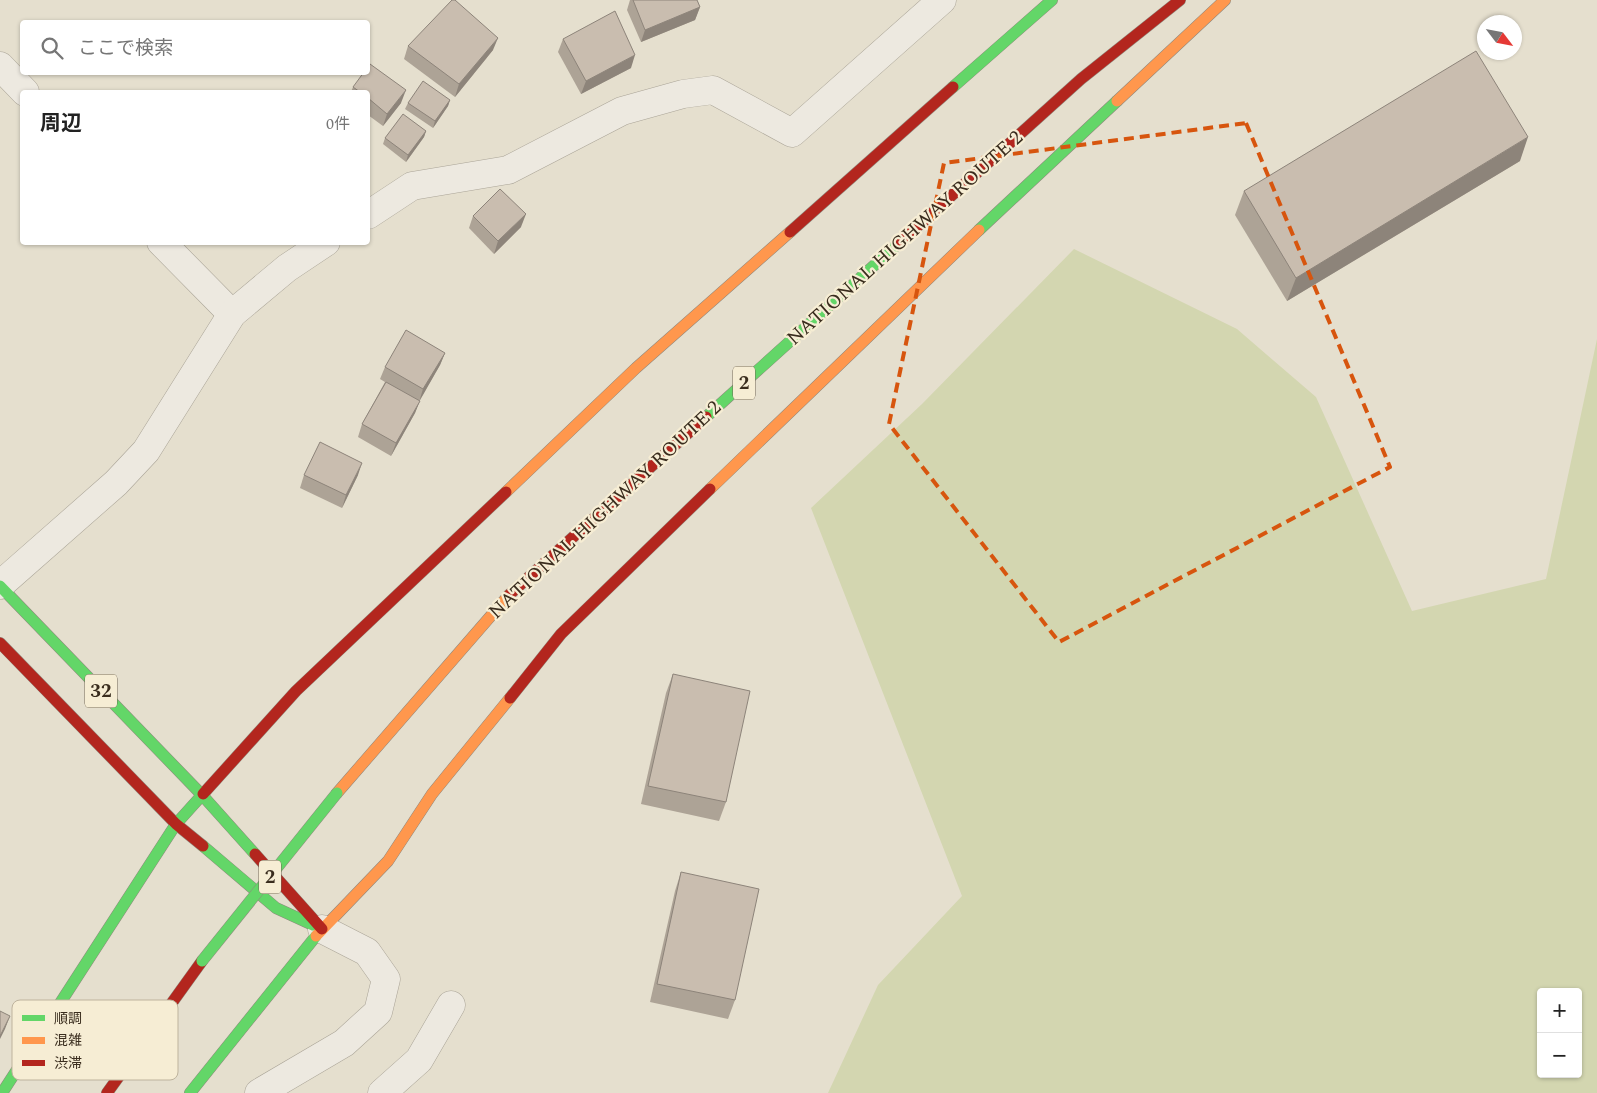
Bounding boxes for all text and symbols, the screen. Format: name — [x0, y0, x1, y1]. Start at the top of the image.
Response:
north arrow — [1477, 15, 1522, 60]
search box — [20, 20, 370, 75]
icon: search — [38, 34, 66, 62]
text: ここで検索 — [78, 34, 173, 63]
text: 周辺 — [40, 108, 82, 140]
text: 0件 — [326, 112, 350, 136]
street label: NATIONAL HIGHWAY ROUTE 2 — [780, 123, 1030, 353]
road number: 2 — [733, 366, 755, 399]
street label: NATIONAL HIGHWAY ROUTE 2 — [482, 394, 728, 626]
road number: 32 — [85, 674, 117, 708]
road number: 2 — [259, 860, 281, 894]
map controls — [1537, 988, 1582, 1078]
button: + — [1537, 988, 1582, 1033]
legend — [12, 1000, 178, 1080]
text: 順調 — [54, 1008, 82, 1029]
text: 混雑 — [54, 1030, 82, 1051]
button: − — [1537, 1033, 1582, 1078]
text: 渋滞 — [54, 1053, 82, 1074]

